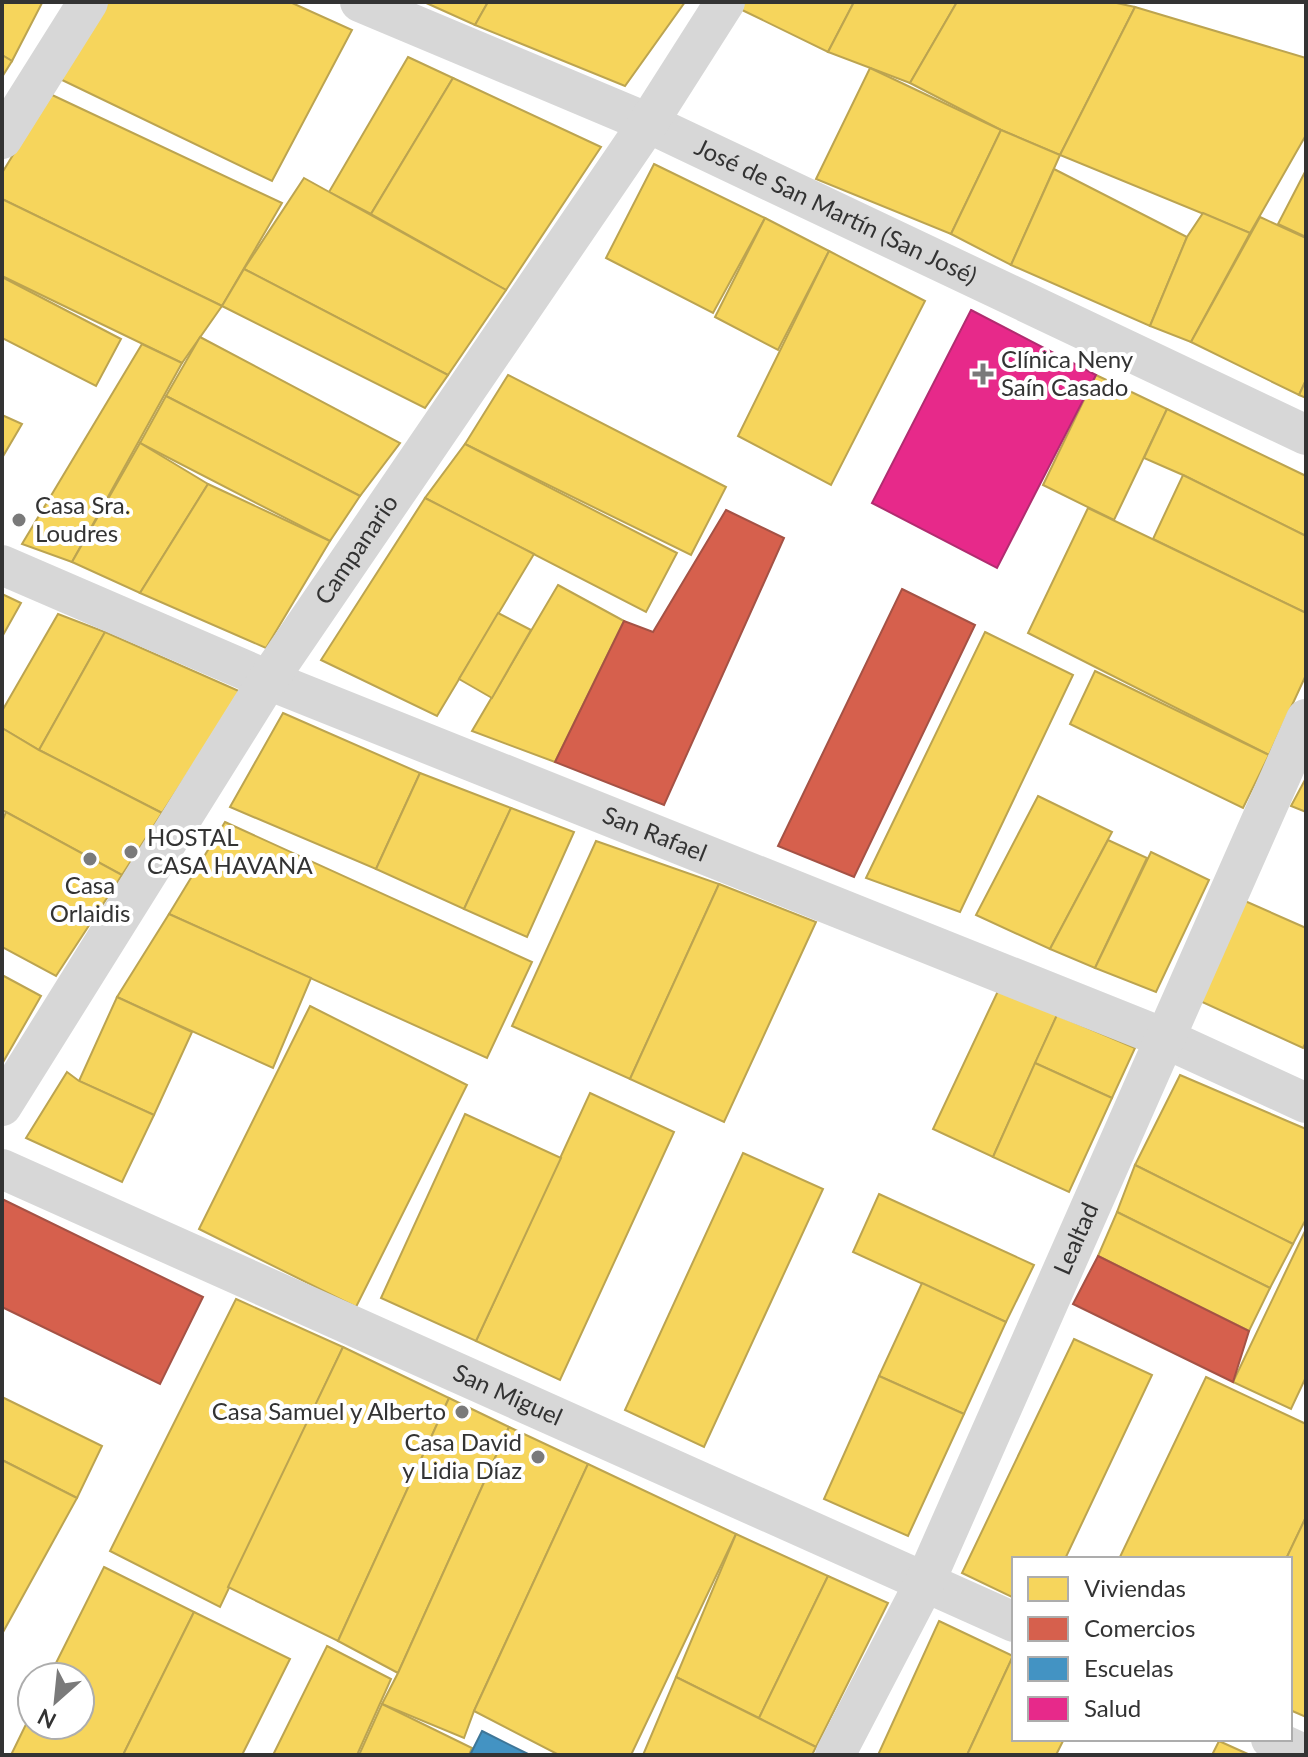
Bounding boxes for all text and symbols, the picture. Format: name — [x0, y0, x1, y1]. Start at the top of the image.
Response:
street label: José de San Martín (San José) — [691, 131, 982, 290]
place label: Clínica Neny Saín Casado — [1001, 344, 1134, 401]
marker: Clínica Neny Saín Casado — [972, 363, 994, 385]
street label: Campanario — [308, 488, 403, 609]
place label: Casa Sra. Loudres — [35, 490, 130, 547]
marker: Casa Sra. Loudres — [10, 511, 28, 529]
street label: San Rafael — [599, 799, 711, 867]
place label: HOSTAL CASA HAVANA — [147, 822, 313, 879]
marker: HOSTAL CASA HAVANA — [122, 843, 140, 861]
marker: Casa Orlaidis — [81, 850, 99, 868]
place label: Casa Orlaidis — [50, 870, 130, 927]
street label: Lealtad — [1047, 1198, 1104, 1279]
street label: San Miguel — [449, 1357, 567, 1431]
place label: Casa Samuel y Alberto — [212, 1396, 446, 1425]
marker: Casa Samuel y Alberto — [453, 1403, 471, 1421]
place label: Casa David y Lidia Díaz — [402, 1427, 522, 1484]
marker: Casa David y Lidia Díaz — [529, 1448, 547, 1466]
legend — [1012, 1557, 1292, 1741]
text: Viviendas — [1084, 1573, 1186, 1602]
text: Comercios — [1084, 1613, 1195, 1642]
text: Escuelas — [1084, 1653, 1174, 1682]
north arrow — [16, 1661, 96, 1741]
text: Salud — [1084, 1693, 1141, 1722]
text: N — [33, 1703, 60, 1735]

